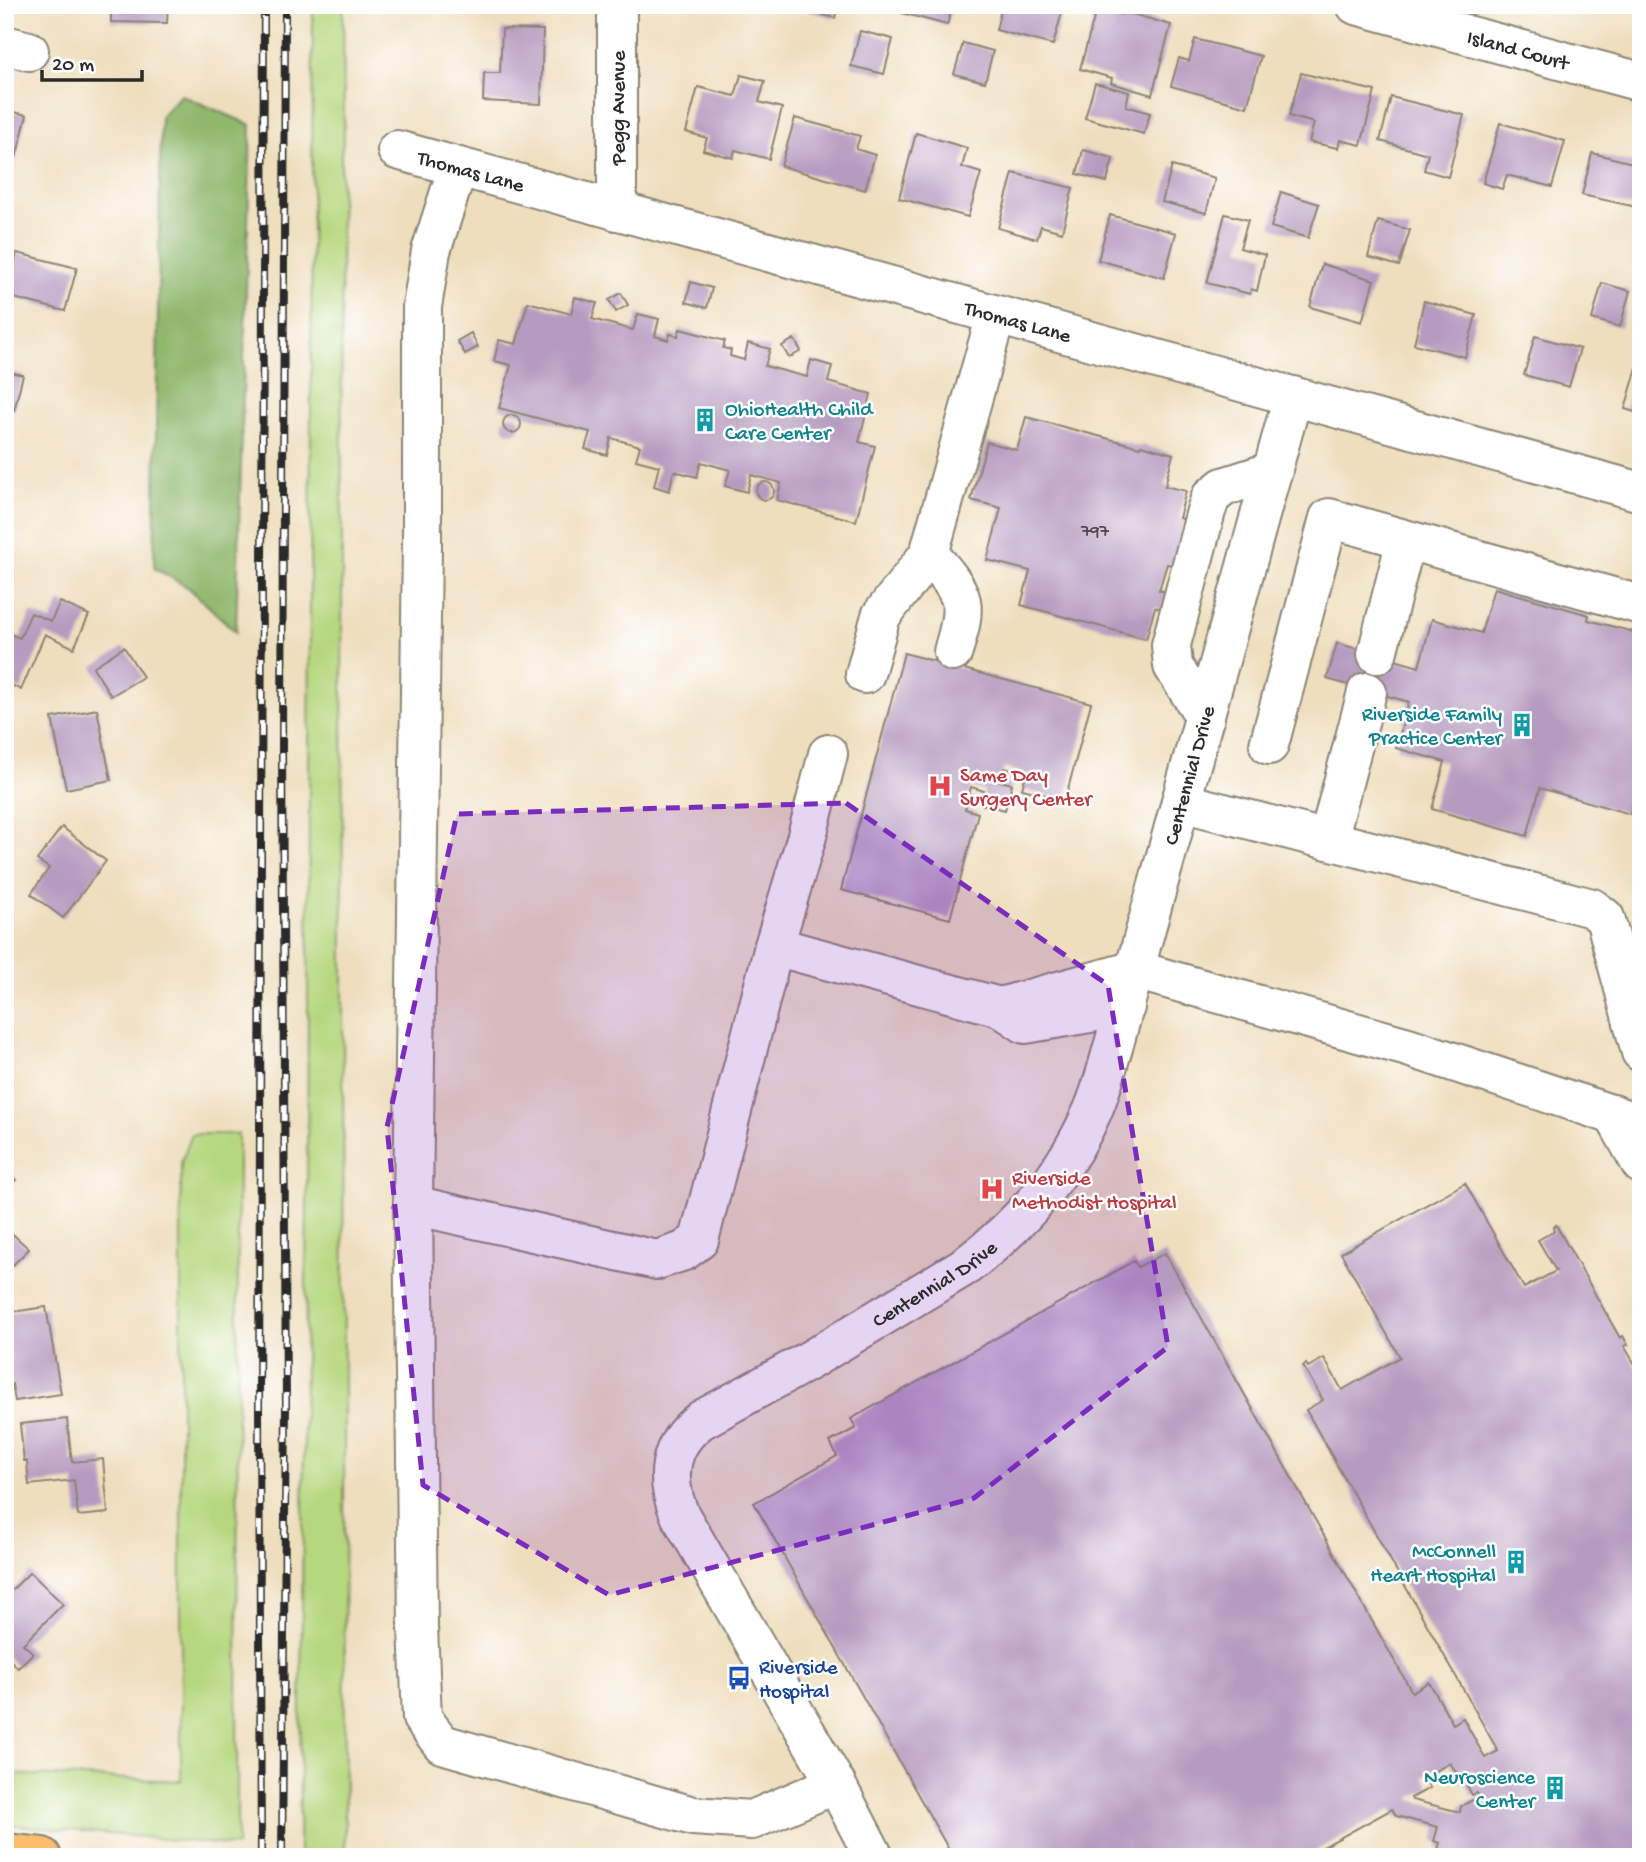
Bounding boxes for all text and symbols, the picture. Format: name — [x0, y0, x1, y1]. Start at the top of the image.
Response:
street label: Island Court — [1464, 26, 1573, 79]
scale bar — [42, 38, 142, 82]
street label: Pegg Avenue — [608, 50, 633, 166]
text: 20 m — [52, 54, 94, 79]
street label: Thomas Lane — [413, 147, 528, 201]
street label: Thomas Lane — [960, 297, 1074, 351]
place label: OhioHealth Child Care Center — [725, 399, 874, 448]
building icon: OhioHealth Child Care Center — [691, 406, 719, 434]
house number: 797 — [1080, 522, 1110, 543]
street label: Centennial Drive — [1161, 702, 1223, 848]
place label: Riverside Family Practice Center — [1362, 704, 1504, 753]
building icon: Riverside Family Practice Center — [1508, 711, 1536, 739]
place label: Same Day Surgery Center — [960, 765, 1093, 814]
hospital icon: Same Day Surgery Center — [926, 772, 954, 800]
place label: Riverside Methodist Hospital — [1012, 1168, 1177, 1217]
hospital icon: Riverside Methodist Hospital — [978, 1175, 1006, 1203]
street label: Centennial Drive — [869, 1236, 1005, 1335]
place label: McConnell Heart Hospital — [1370, 1541, 1496, 1590]
building icon: McConnell Heart Hospital — [1502, 1548, 1530, 1576]
place label: Riverside Hospital — [759, 1657, 839, 1706]
bus stop icon: Riverside Hospital — [725, 1664, 753, 1692]
place label: Neuroscience Center — [1424, 1767, 1537, 1816]
building icon: Neuroscience Center — [1541, 1774, 1569, 1802]

